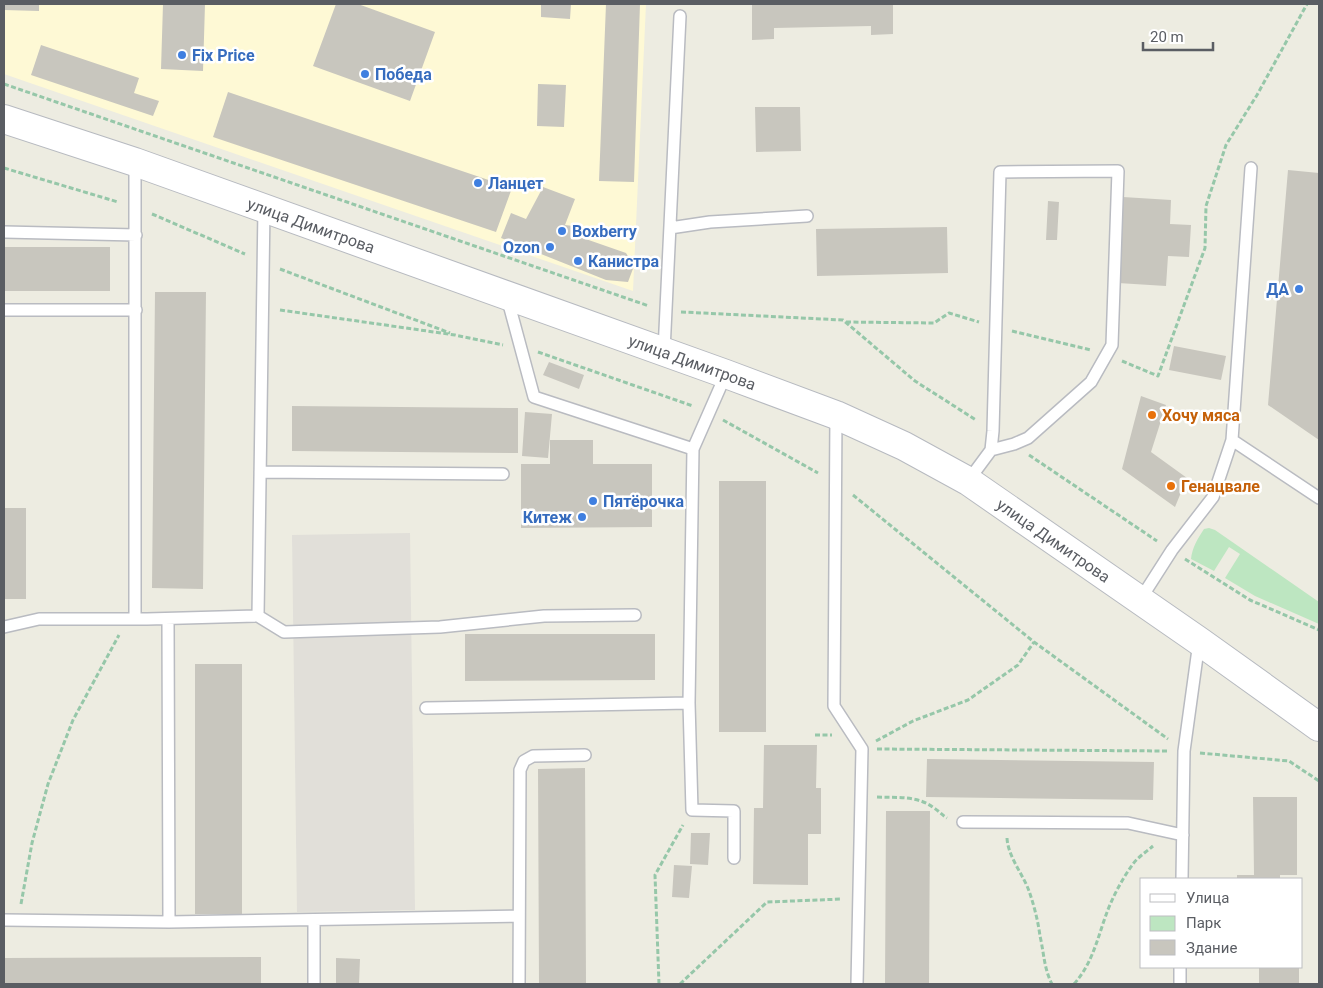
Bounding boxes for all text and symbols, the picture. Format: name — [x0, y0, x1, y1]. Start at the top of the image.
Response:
scale bar — [1143, 20, 1213, 52]
text: 20 m — [1150, 28, 1184, 46]
place label: Fix Price — [192, 46, 255, 65]
marker: Fix Price — [176, 49, 188, 61]
place label: Победа — [375, 65, 432, 84]
marker: Победа — [359, 68, 371, 80]
place label: Ланцет — [488, 174, 543, 193]
marker: Ланцет — [472, 177, 484, 189]
street label: улица Димитрова — [245, 194, 377, 257]
place label: Boxberry — [572, 222, 638, 241]
marker: Boxberry — [556, 225, 568, 237]
place label: Ozon — [503, 238, 540, 257]
marker: Ozon — [544, 241, 556, 253]
place label: Канистра — [588, 252, 660, 271]
marker: Канистра — [572, 255, 584, 267]
place label: ДА — [1266, 280, 1289, 299]
marker: ДА — [1293, 283, 1305, 295]
street label: улица Димитрова — [626, 331, 758, 394]
place label: Хочу мяса — [1162, 406, 1240, 425]
marker: Хочу мяса — [1146, 409, 1158, 421]
place label: Генацвале — [1181, 477, 1260, 496]
marker: Генацвале — [1165, 480, 1177, 492]
place label: Пятёрочка — [603, 492, 684, 511]
marker: Пятёрочка — [587, 495, 599, 507]
street label: улица Димитрова — [993, 495, 1114, 587]
place label: Китеж — [523, 508, 572, 527]
marker: Китеж — [576, 511, 588, 523]
legend — [1140, 878, 1303, 968]
text: Улица — [1186, 889, 1229, 907]
text: Парк — [1186, 914, 1221, 932]
text: Здание — [1186, 939, 1237, 957]

